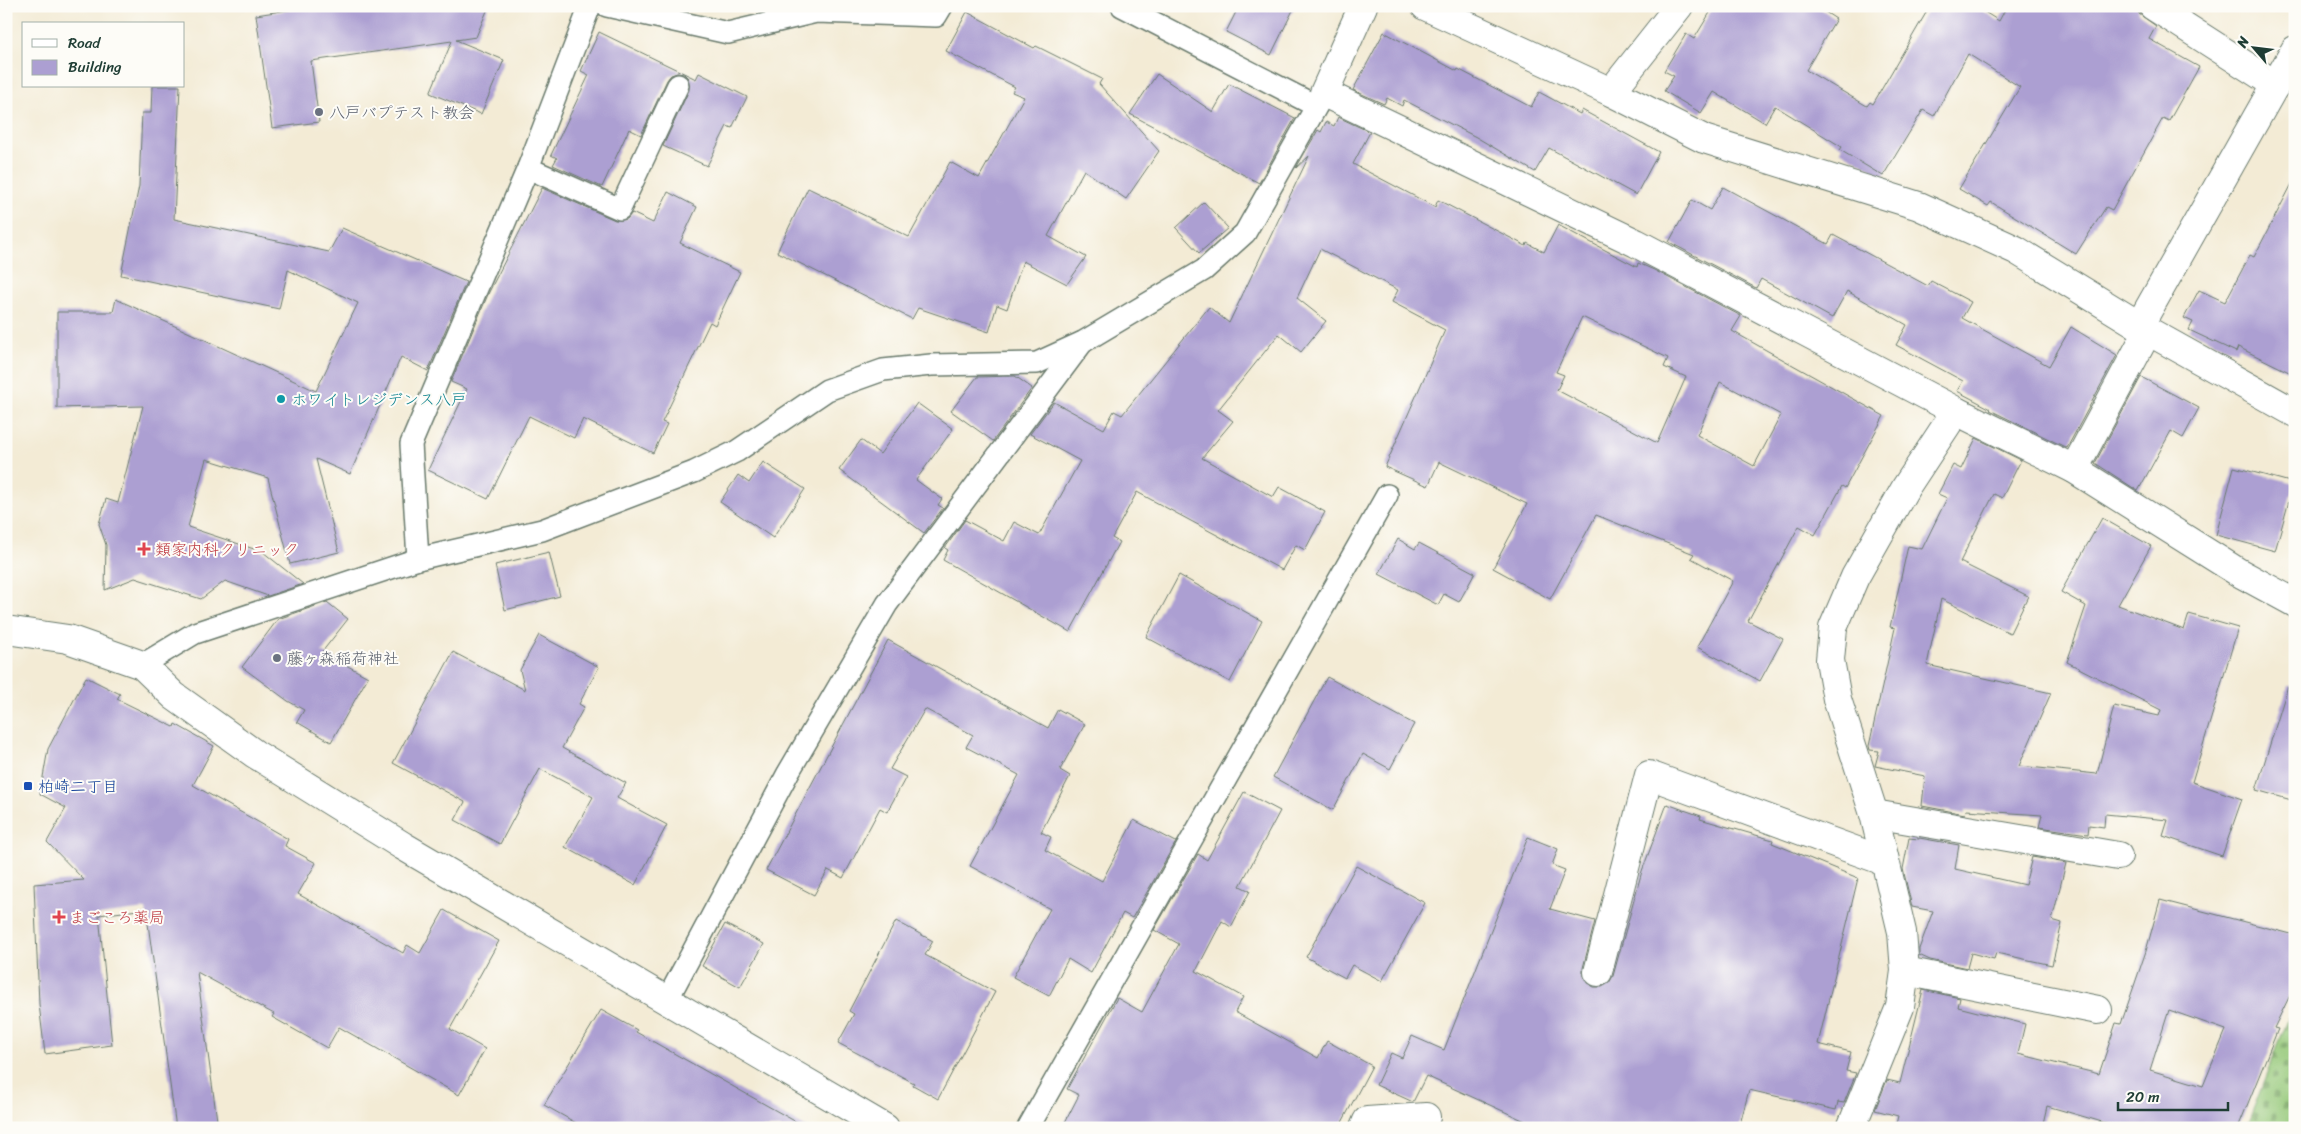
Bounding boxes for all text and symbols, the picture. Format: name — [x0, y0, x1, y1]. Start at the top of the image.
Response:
legend — [22, 22, 185, 88]
north arrow — [2228, 22, 2278, 72]
text: Road — [68, 30, 101, 56]
text: N — [2229, 32, 2256, 53]
text: Building — [68, 54, 122, 80]
place label: 八戸バプテスト教会 — [329, 98, 474, 127]
marker: 八戸バプテスト教会 — [313, 106, 325, 118]
place label: ホワイトレジデンス八戸 — [291, 385, 467, 414]
marker: ホワイトレジデンス八戸 — [275, 393, 287, 405]
place label: 類家内科クリニック — [155, 535, 299, 564]
marker: 類家内科クリニック — [137, 542, 151, 556]
place label: 藤ヶ森稲荷神社 — [287, 644, 399, 673]
marker: 藤ヶ森稲荷神社 — [271, 652, 283, 664]
place label: 柏崎二丁目 — [38, 772, 118, 801]
marker: 柏崎二丁目 — [22, 780, 34, 792]
place label: まごころ薬局 — [69, 903, 165, 932]
marker: まごころ薬局 — [53, 911, 65, 923]
scale bar — [2118, 1079, 2228, 1111]
text: 20 m — [2126, 1084, 2160, 1110]

